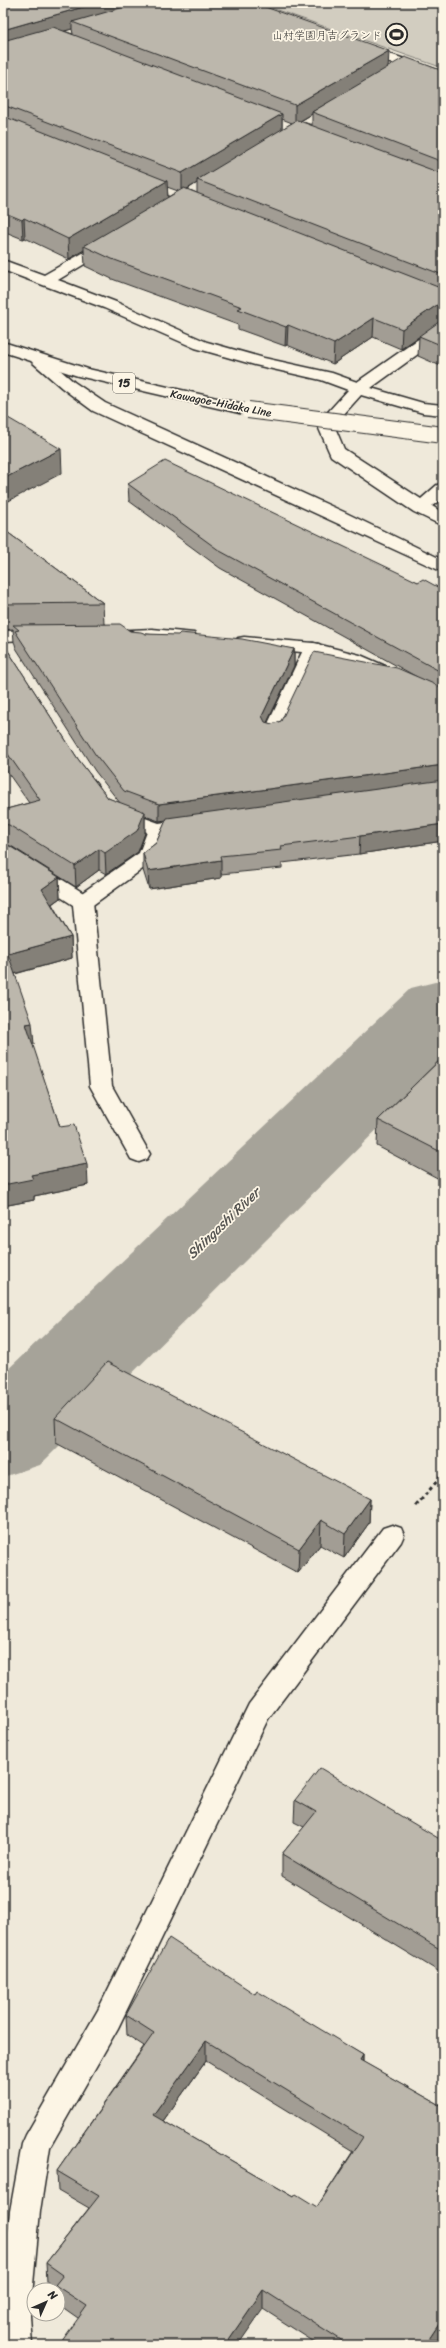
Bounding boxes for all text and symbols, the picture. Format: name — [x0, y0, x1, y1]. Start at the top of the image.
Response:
sports icon: 山村学園月吉グランド — [384, 22, 410, 48]
place label: 山村学園月吉グランド — [272, 26, 382, 45]
road number: 15 — [113, 373, 135, 393]
street label: Kawagoe-Hidaka Line — [169, 384, 274, 423]
water label: Shingashi River — [181, 1179, 268, 1265]
north arrow — [26, 2282, 66, 2322]
text: N — [43, 2285, 62, 2305]

